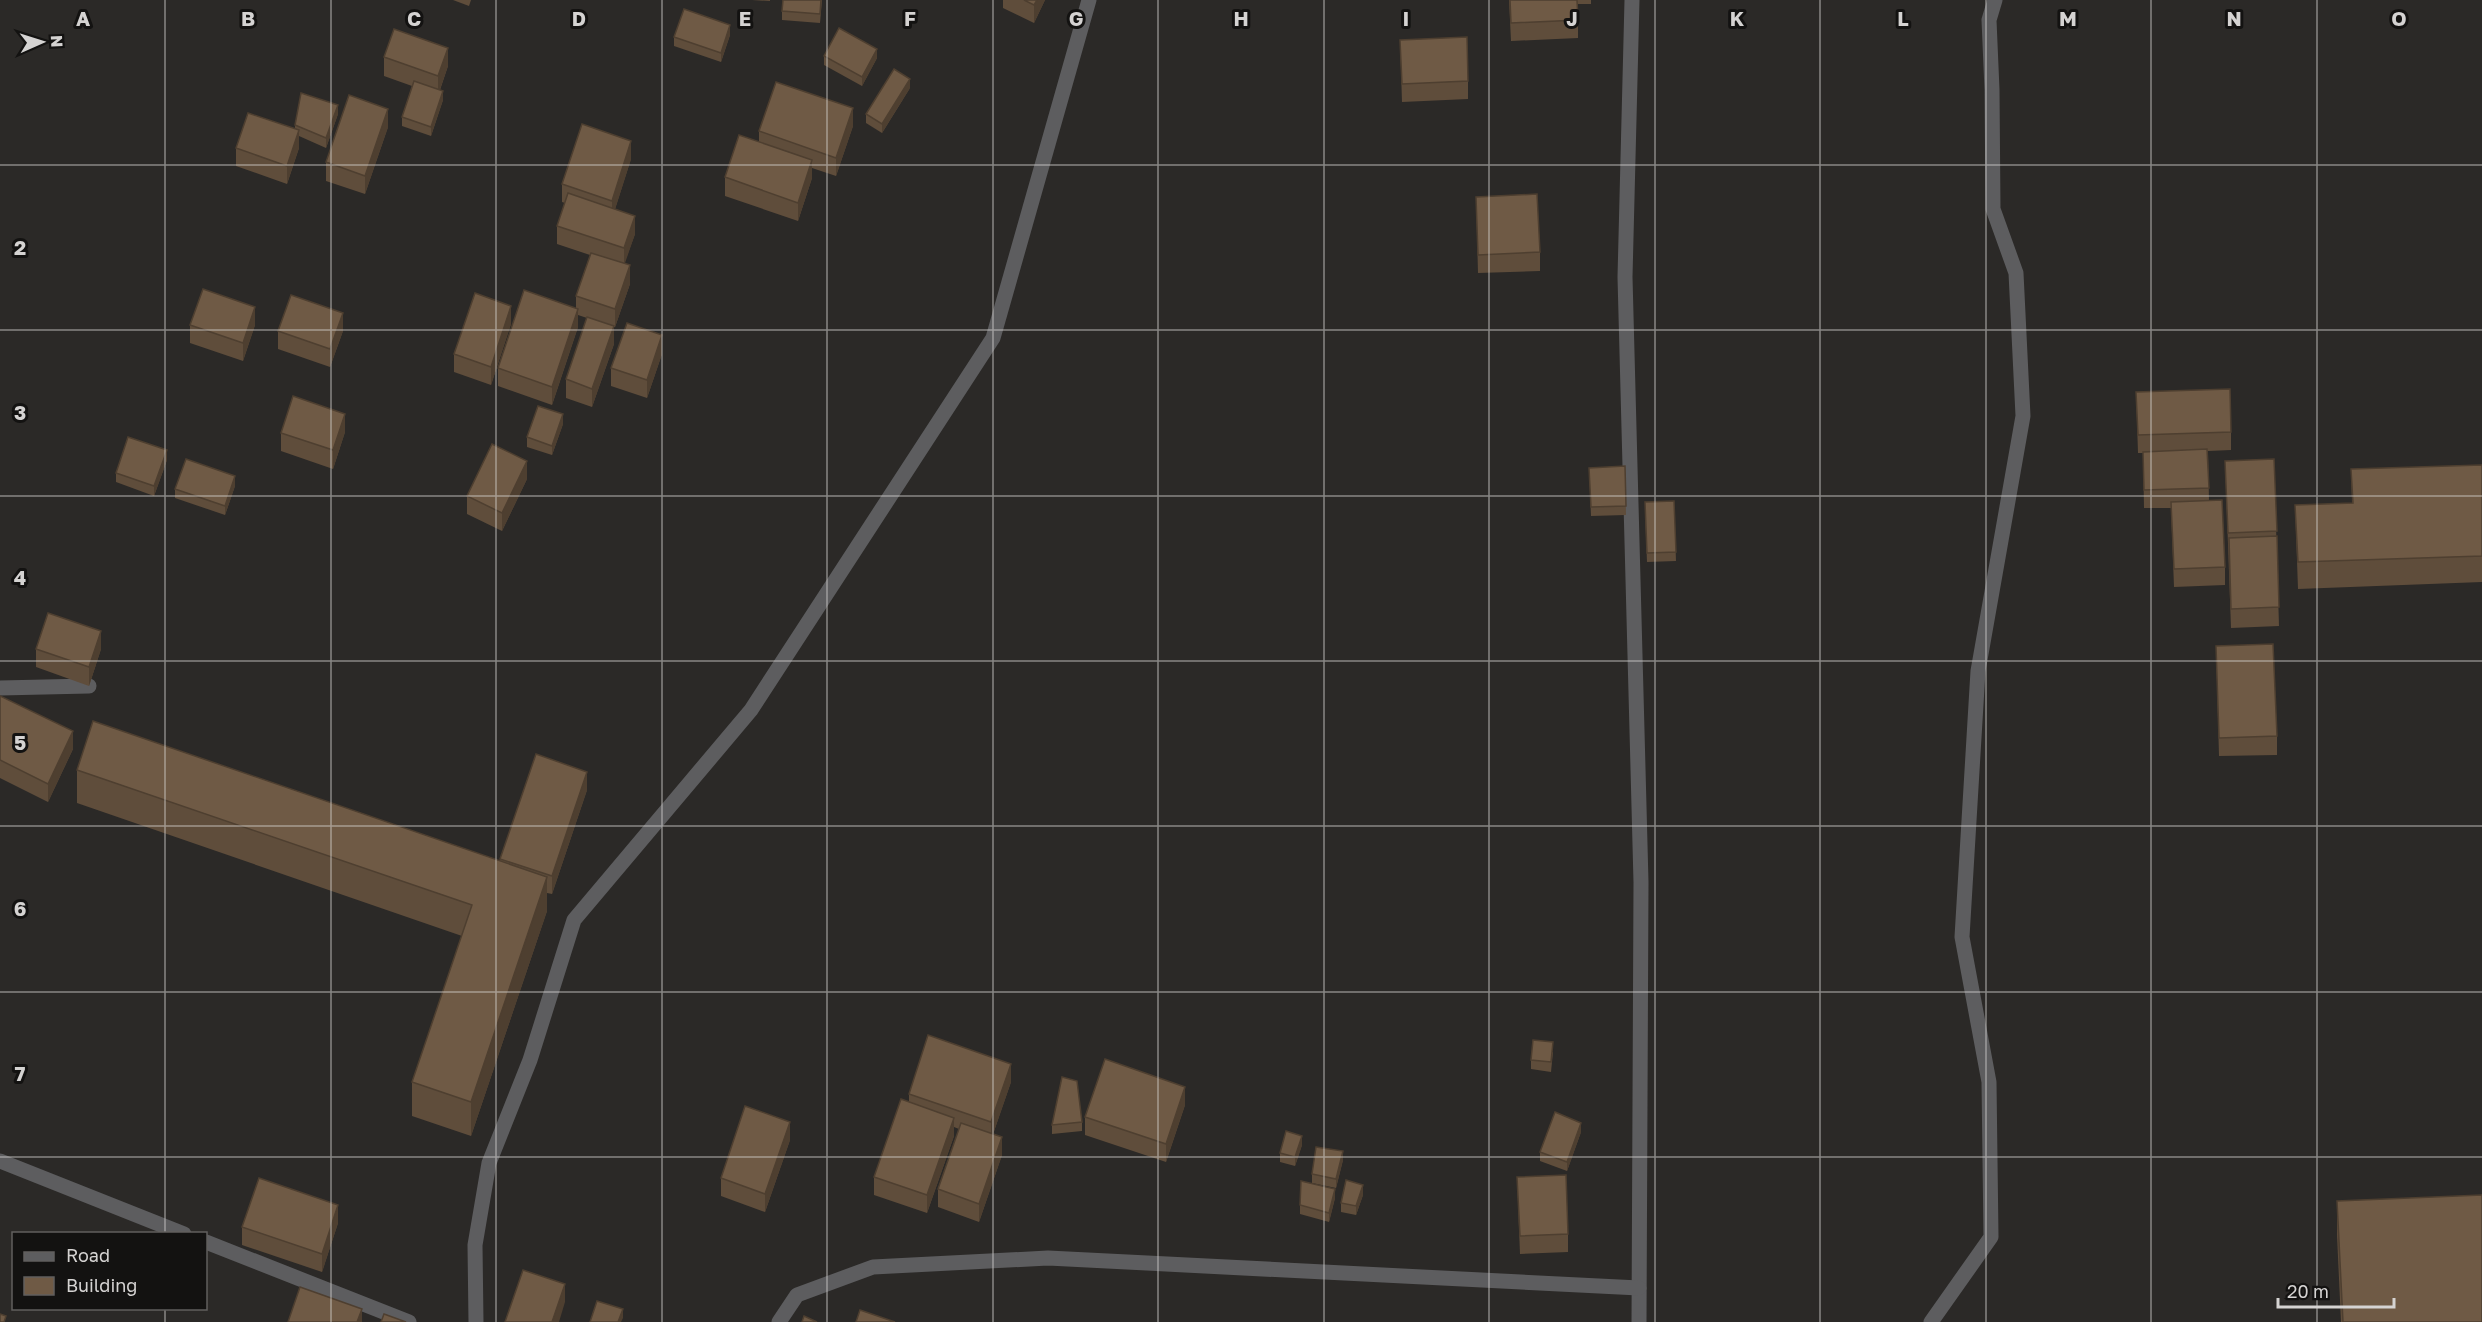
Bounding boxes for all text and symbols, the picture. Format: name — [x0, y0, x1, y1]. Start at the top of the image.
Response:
text: A — [76, 6, 90, 30]
text: B — [241, 6, 255, 30]
text: C — [407, 6, 421, 30]
text: D — [572, 6, 586, 30]
text: E — [739, 6, 751, 30]
text: F — [904, 6, 916, 30]
text: G — [1069, 6, 1083, 30]
text: H — [1233, 6, 1249, 30]
text: I — [1403, 6, 1409, 30]
text: J — [1566, 6, 1578, 30]
text: K — [1730, 6, 1745, 30]
text: L — [1897, 6, 1909, 30]
text: M — [2059, 6, 2077, 30]
text: N — [2226, 6, 2242, 30]
text: O — [2391, 6, 2407, 30]
north arrow — [12, 12, 72, 72]
text: N — [47, 35, 67, 48]
text: 2 — [14, 235, 26, 259]
text: 3 — [14, 400, 26, 424]
text: 4 — [14, 565, 26, 589]
text: 5 — [14, 730, 26, 754]
text: 6 — [14, 896, 26, 920]
text: 7 — [15, 1061, 26, 1085]
legend — [12, 1232, 207, 1310]
text: Road — [66, 1244, 110, 1266]
scale bar — [2278, 1271, 2394, 1309]
text: Building — [66, 1274, 137, 1296]
text: 20 m — [2287, 1280, 2329, 1302]

